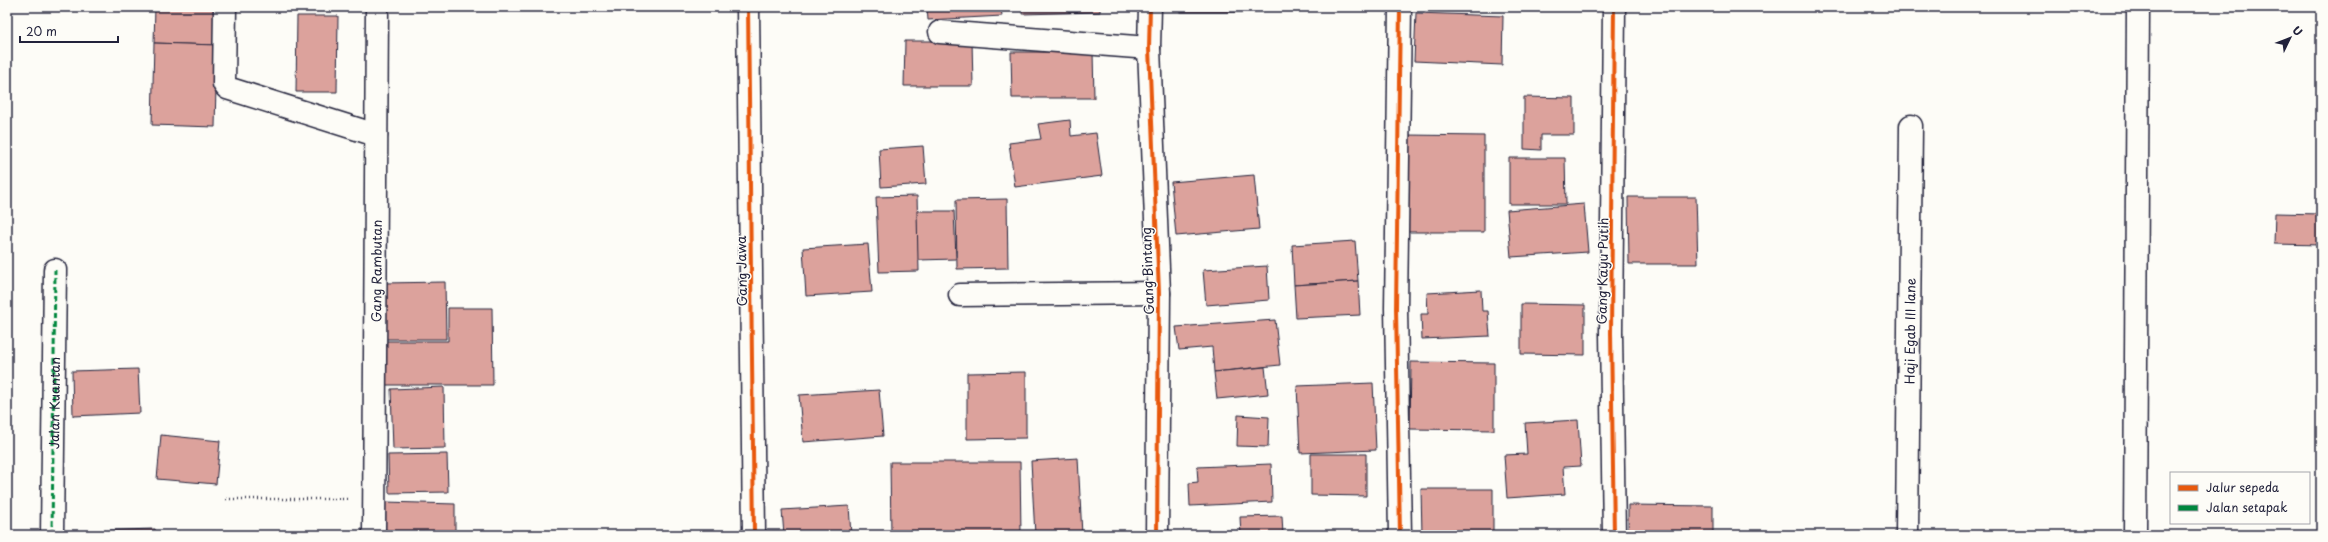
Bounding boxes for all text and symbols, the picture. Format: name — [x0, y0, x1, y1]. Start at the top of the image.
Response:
scale bar — [20, 18, 118, 44]
north arrow — [2270, 18, 2310, 58]
text: 20 m — [26, 22, 57, 40]
text: U — [2289, 22, 2307, 40]
street label: Gang Kayu Putih — [1592, 217, 1612, 325]
street label: Gang Rambutan — [366, 220, 385, 322]
street label: Gang Bintang — [1136, 227, 1158, 315]
street label: Gang Jawa — [731, 235, 751, 307]
street label: Haji Egab III lane — [1899, 278, 1919, 384]
street label: Jalan Kuantan — [43, 357, 64, 449]
legend — [2170, 472, 2310, 524]
text: Jalur sepeda — [2206, 478, 2280, 496]
text: Jalan setapak — [2206, 498, 2288, 516]

